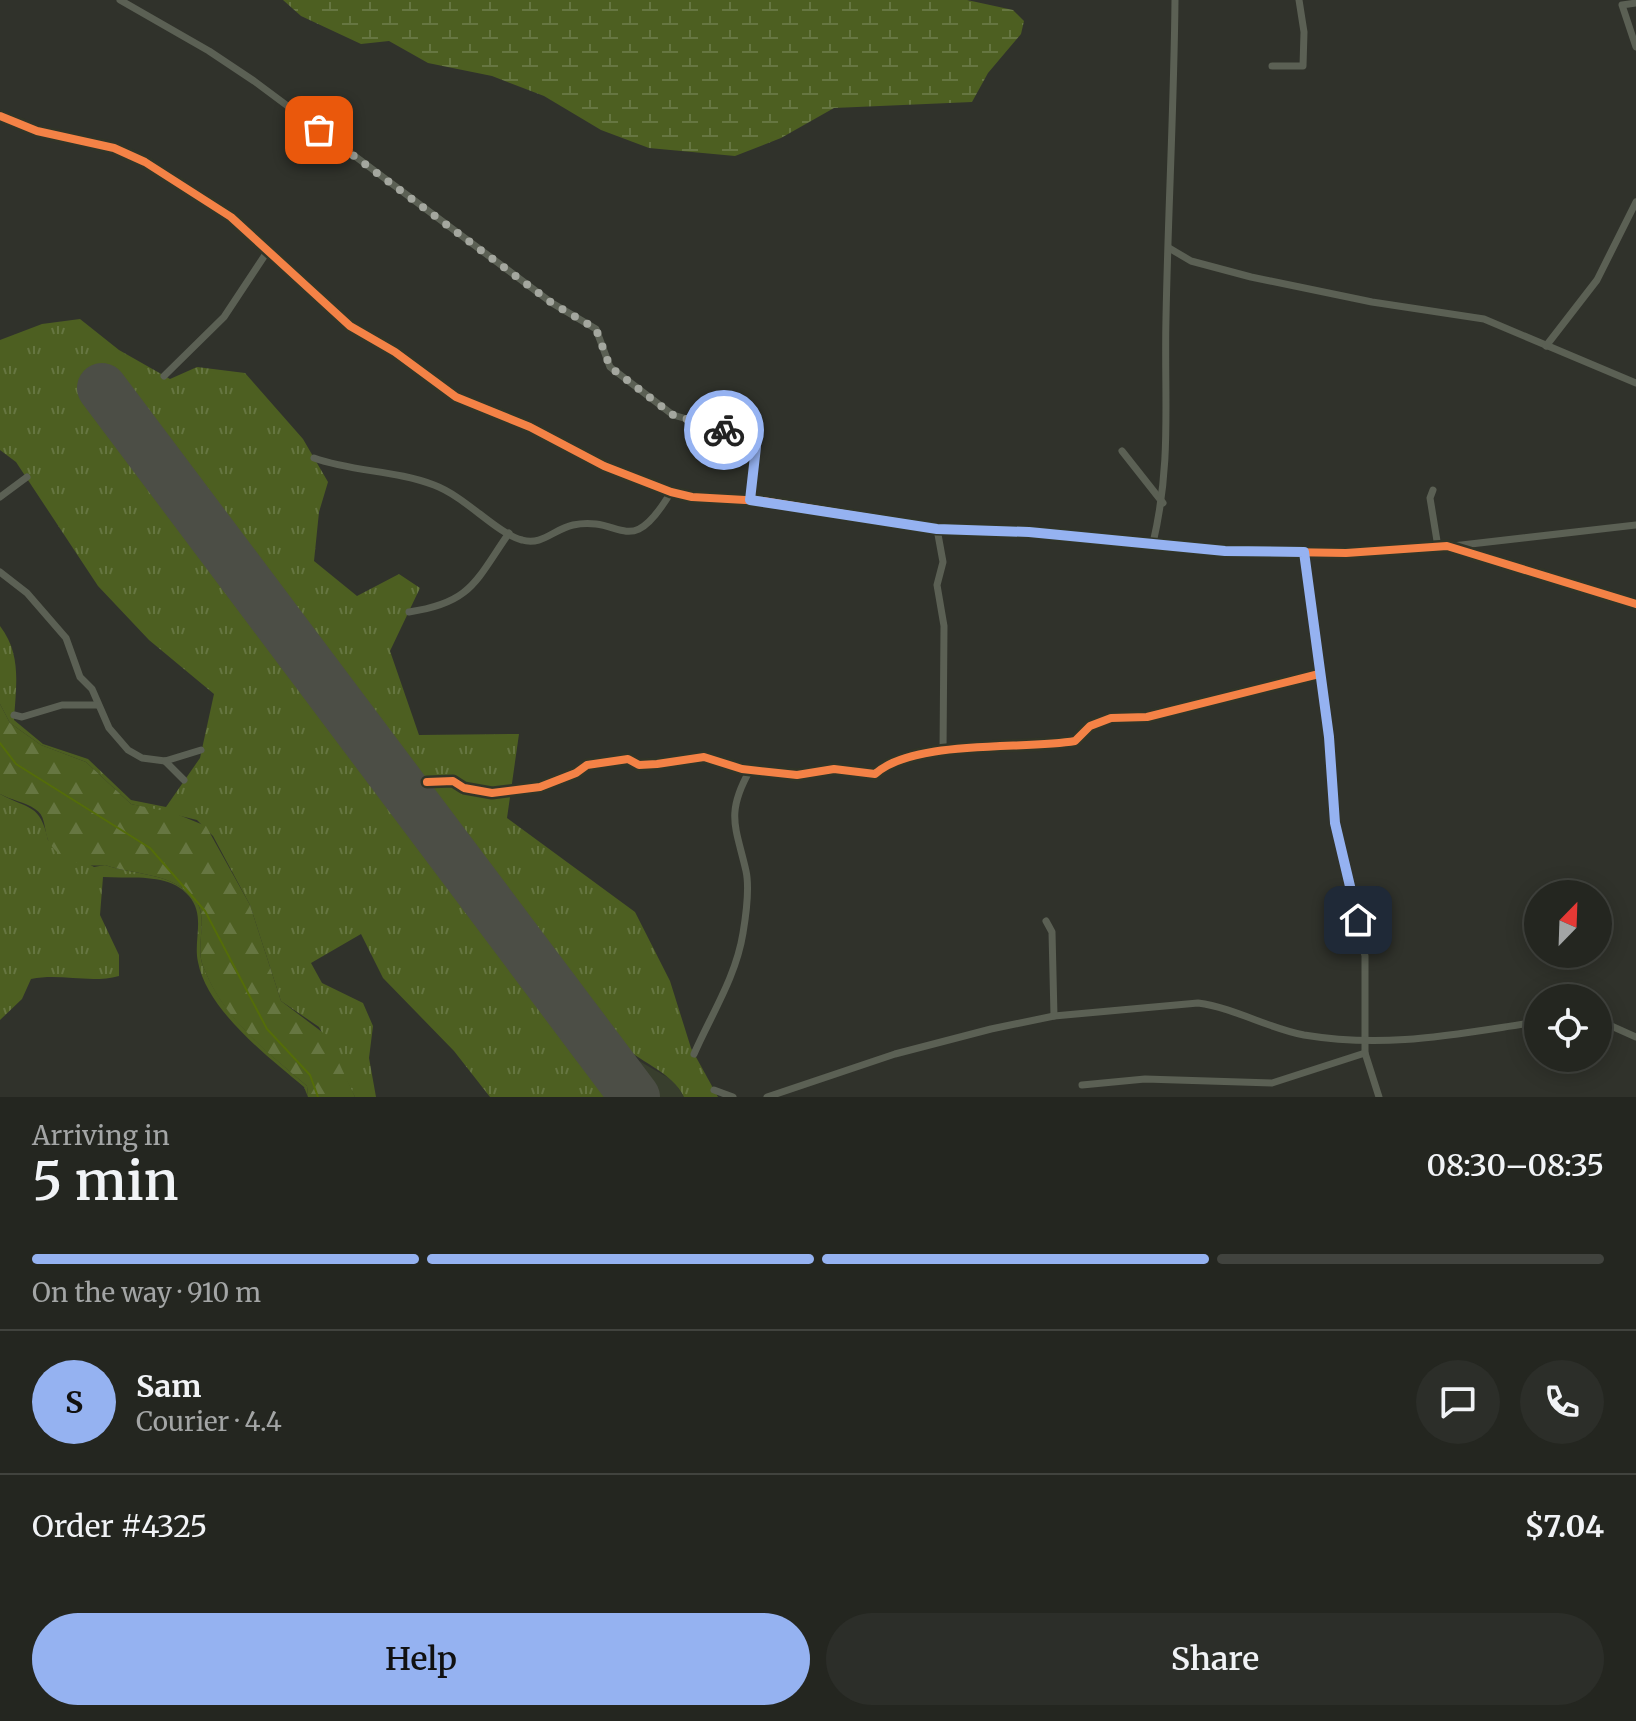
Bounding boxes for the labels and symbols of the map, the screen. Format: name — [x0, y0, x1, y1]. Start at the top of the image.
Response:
pin — [285, 96, 353, 164]
courier — [684, 390, 764, 470]
north arrow — [1524, 880, 1612, 968]
pin — [1324, 886, 1392, 954]

